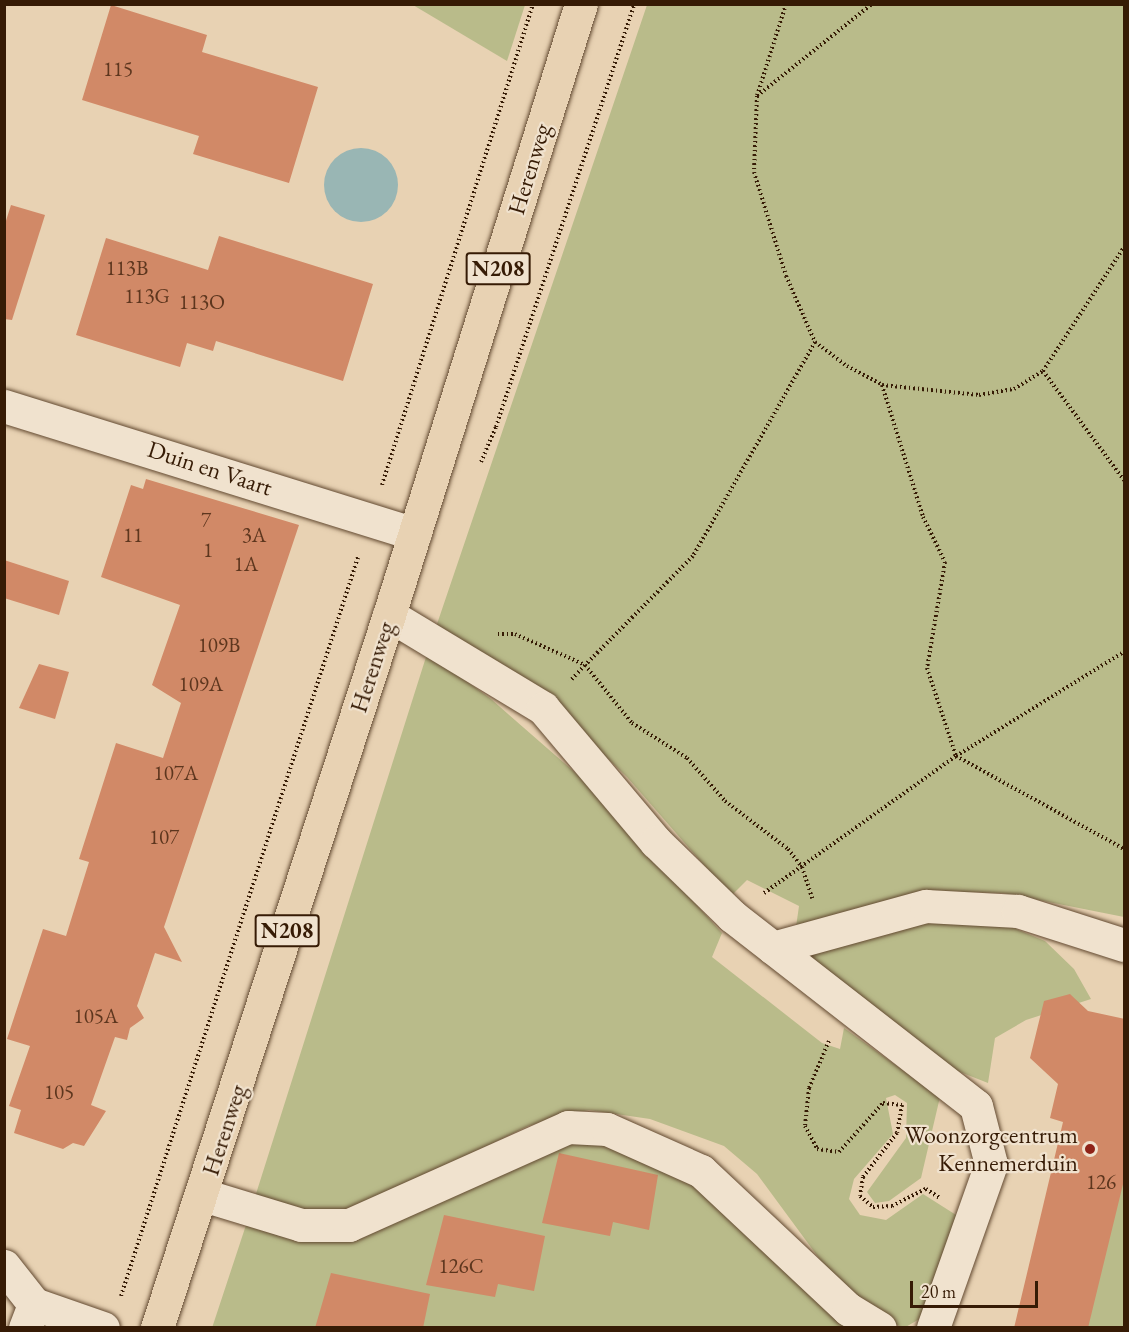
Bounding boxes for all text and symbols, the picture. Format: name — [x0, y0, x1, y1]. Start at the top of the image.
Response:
house number: 115 — [103, 56, 133, 82]
street label: Herenweg — [502, 120, 556, 218]
road number: N208 — [465, 250, 531, 288]
house number: 113B — [106, 255, 148, 281]
house number: 113G — [124, 283, 170, 309]
house number: 113O — [179, 289, 225, 315]
street label: Duin en Vaart — [144, 434, 276, 502]
house number: 7 — [201, 507, 211, 533]
house number: 11 — [123, 522, 143, 548]
house number: 3A — [242, 522, 266, 548]
house number: 1 — [203, 537, 213, 563]
house number: 1A — [234, 551, 258, 577]
street label: Herenweg — [344, 618, 400, 716]
house number: 109B — [198, 632, 240, 658]
house number: 109A — [179, 671, 223, 697]
house number: 107A — [154, 760, 198, 786]
house number: 107 — [149, 824, 179, 850]
road number: N208 — [254, 912, 320, 950]
house number: 105A — [74, 1003, 118, 1029]
house number: 105 — [44, 1079, 74, 1105]
street label: Herenweg — [196, 1081, 252, 1179]
place label: Woonzorgcentrum Kennemerduin — [904, 1121, 1078, 1177]
marker: Woonzorgcentrum Kennemerduin — [1083, 1142, 1097, 1156]
house number: 126 — [1086, 1169, 1116, 1195]
house number: 126C — [438, 1253, 484, 1279]
scale bar — [913, 1269, 1040, 1307]
text: 20 m — [921, 1280, 956, 1303]

